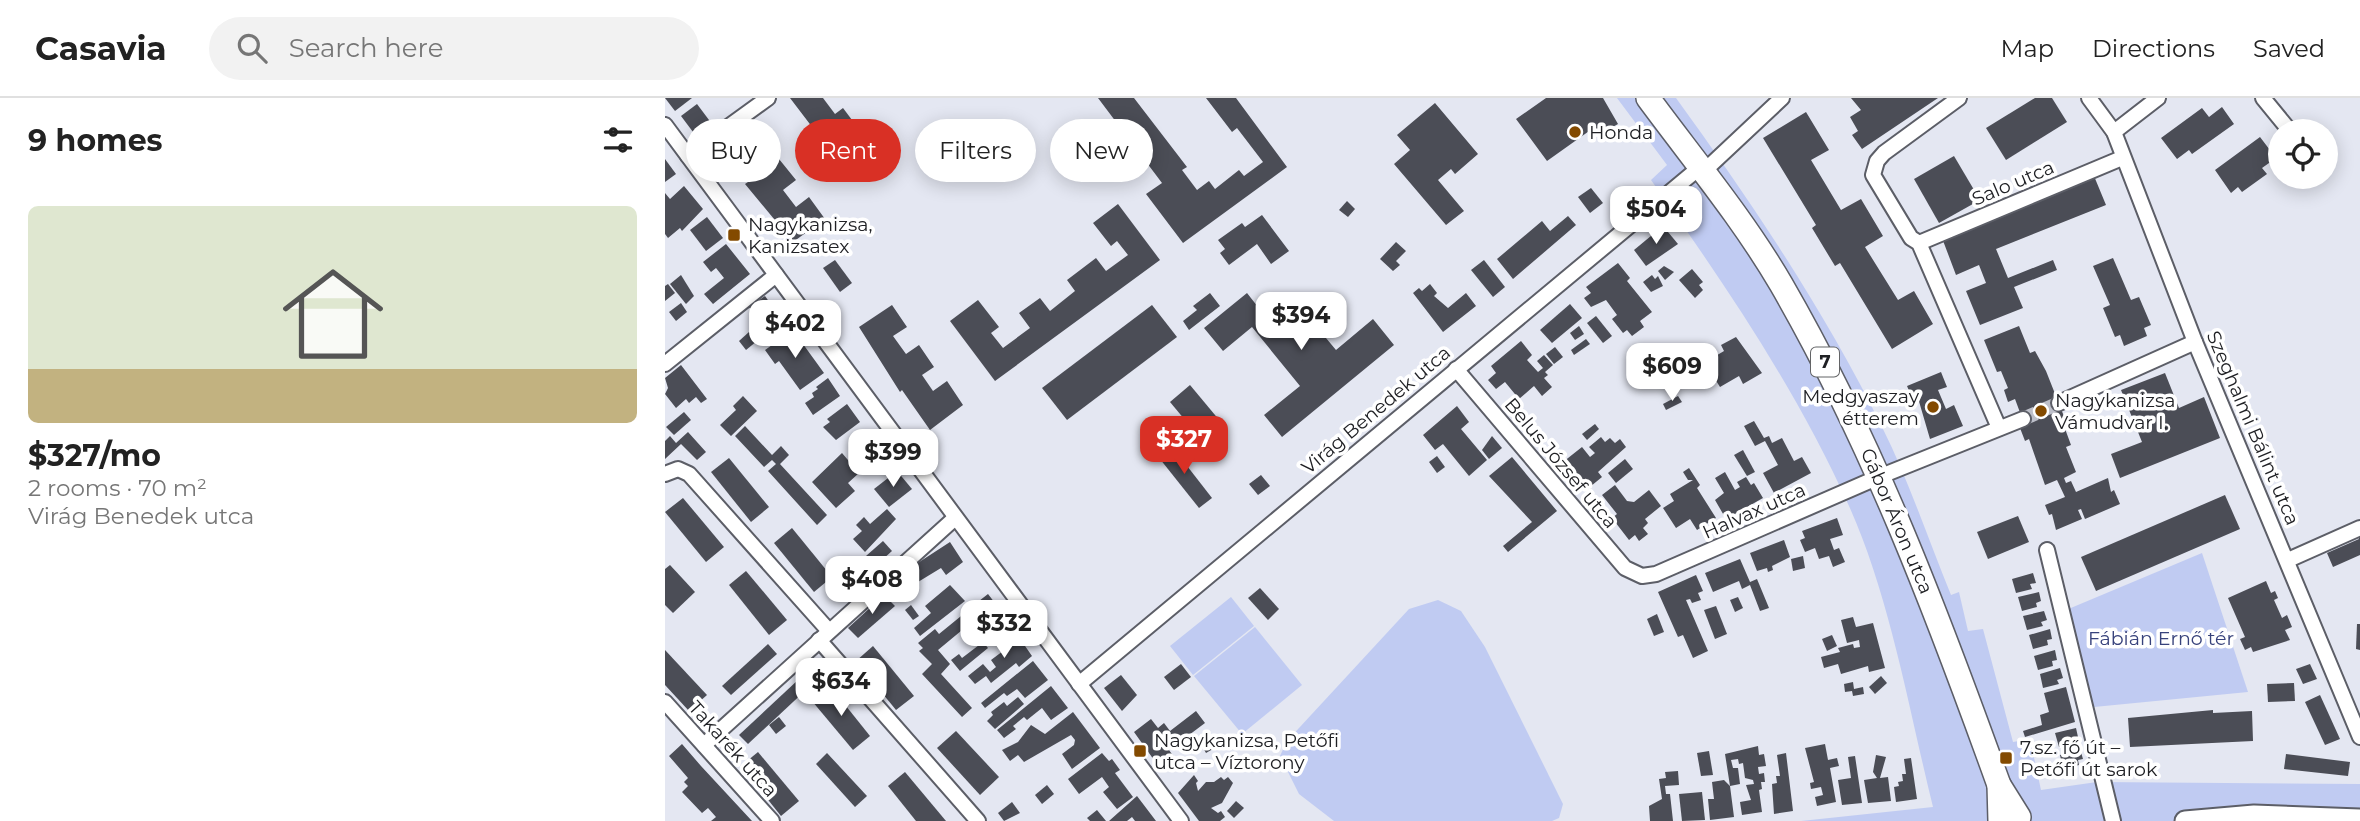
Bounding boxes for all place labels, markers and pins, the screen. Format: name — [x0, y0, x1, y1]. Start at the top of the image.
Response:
place label: Honda — [1589, 121, 1653, 144]
marker: Honda — [1567, 124, 1583, 140]
pin: $504 — [1615, 186, 1697, 246]
place label: Nagykanizsa, Kanizsatex — [748, 213, 872, 258]
marker: Nagykanizsa, Kanizsatex — [726, 227, 742, 243]
pin: $394 — [1260, 292, 1342, 352]
pin: $402 — [754, 300, 836, 360]
pin: $609 — [1631, 344, 1713, 403]
place label: Medgyaszay étterem — [1802, 385, 1920, 430]
place label: Nagykanizsa Vámudvar I. — [2055, 389, 2175, 434]
marker: Medgyaszay étterem — [1925, 399, 1941, 415]
marker: Nagykanizsa Vámudvar I. — [2033, 403, 2049, 419]
pin: $327 — [1143, 416, 1225, 476]
pin: $399 — [852, 430, 934, 489]
pin: $408 — [831, 556, 913, 616]
pin: $332 — [963, 601, 1045, 660]
pin: $634 — [800, 658, 882, 718]
place label: Nagykanizsa, Petőfi utca – Víztorony — [1154, 729, 1339, 774]
place label: 7.sz. fő út – Petőfi út sarok — [2020, 736, 2158, 781]
marker: Nagykanizsa, Petőfi utca – Víztorony — [1132, 743, 1148, 759]
marker: 7.sz. fő út – Petőfi út sarok — [1998, 750, 2014, 766]

